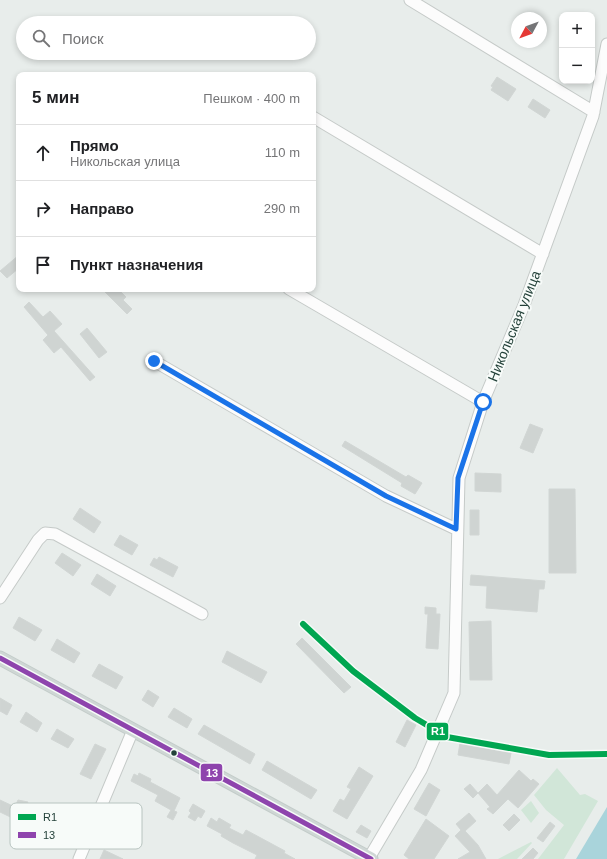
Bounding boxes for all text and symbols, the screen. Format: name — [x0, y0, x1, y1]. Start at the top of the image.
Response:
north arrow — [511, 12, 547, 48]
map controls — [559, 12, 595, 84]
button: + — [559, 12, 595, 48]
search box — [16, 16, 316, 60]
icon: search — [30, 27, 52, 49]
text: Поиск — [62, 30, 104, 47]
button: − — [559, 48, 595, 84]
text: 5 мин — [32, 88, 79, 107]
text: Пешком · 400 m — [203, 91, 300, 106]
text: Прямо — [70, 137, 119, 154]
icon: ahead — [32, 142, 54, 164]
text: 110 m — [265, 145, 300, 160]
text: Никольская улица — [70, 154, 180, 169]
icon: right — [32, 198, 54, 220]
text: Направо — [70, 200, 134, 217]
text: 290 m — [264, 201, 300, 216]
icon: arrive — [32, 254, 54, 276]
text: Пункт назначения — [70, 256, 203, 273]
street label: Никольская улица — [484, 268, 544, 384]
route end — [145, 352, 163, 370]
route start — [474, 393, 492, 411]
line badge: R1 — [426, 722, 449, 741]
text: R1 — [431, 725, 445, 737]
unlabelled marker — [169, 748, 179, 758]
line badge: 13 — [200, 763, 223, 782]
text: 13 — [206, 767, 218, 779]
legend — [10, 803, 142, 849]
text: R1 — [43, 811, 57, 823]
text: 13 — [43, 829, 55, 841]

